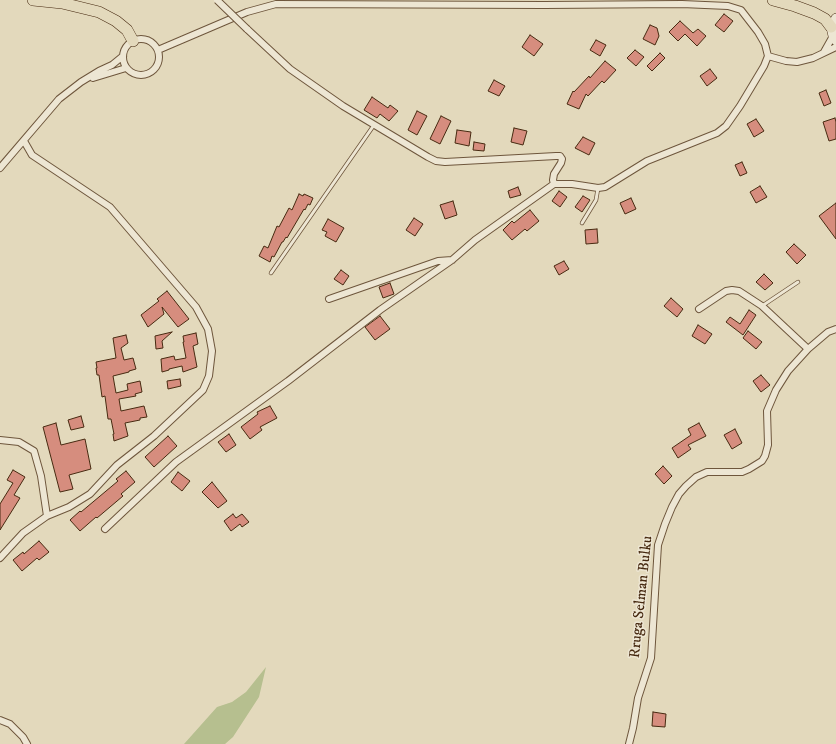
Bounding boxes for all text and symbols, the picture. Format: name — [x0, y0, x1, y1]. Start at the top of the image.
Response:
street label: Rruga Selman Bulku — [627, 535, 657, 659]

